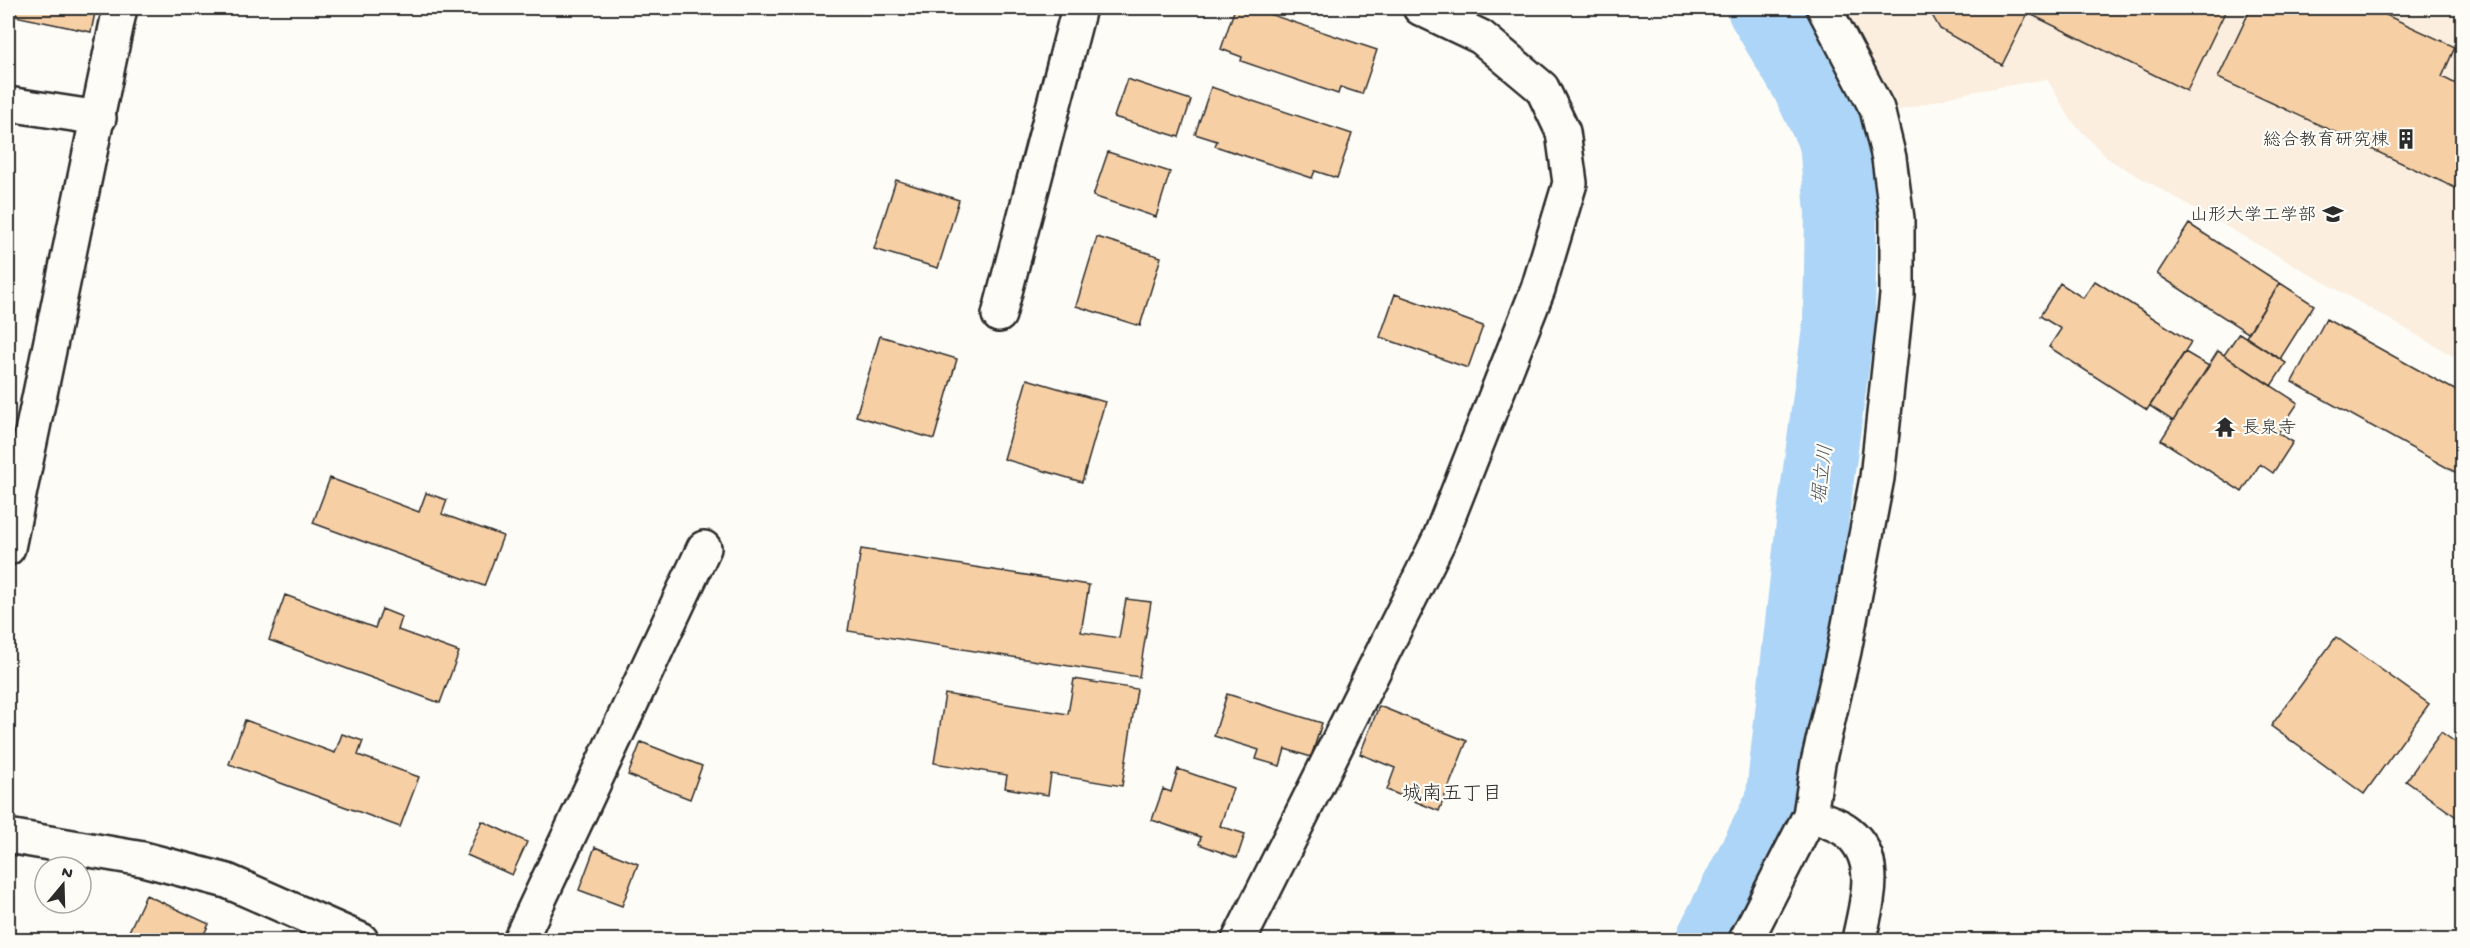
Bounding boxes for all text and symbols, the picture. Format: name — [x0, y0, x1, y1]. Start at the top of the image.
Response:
building icon: 総合教育研究棟 — [2394, 127, 2418, 151]
place label: 総合教育研究棟 — [2263, 130, 2389, 152]
school or university icon: 山形大学工学部 — [2321, 202, 2345, 226]
place label: 山形大学工学部 — [2190, 205, 2316, 227]
temple icon: 長泉寺 — [2213, 415, 2237, 439]
place label: 長泉寺 — [2242, 418, 2296, 440]
water label: 堀立川 — [1808, 443, 1840, 506]
district label: 城南五丁目 — [1402, 782, 1502, 807]
north arrow — [33, 855, 93, 915]
text: N — [59, 863, 75, 885]

